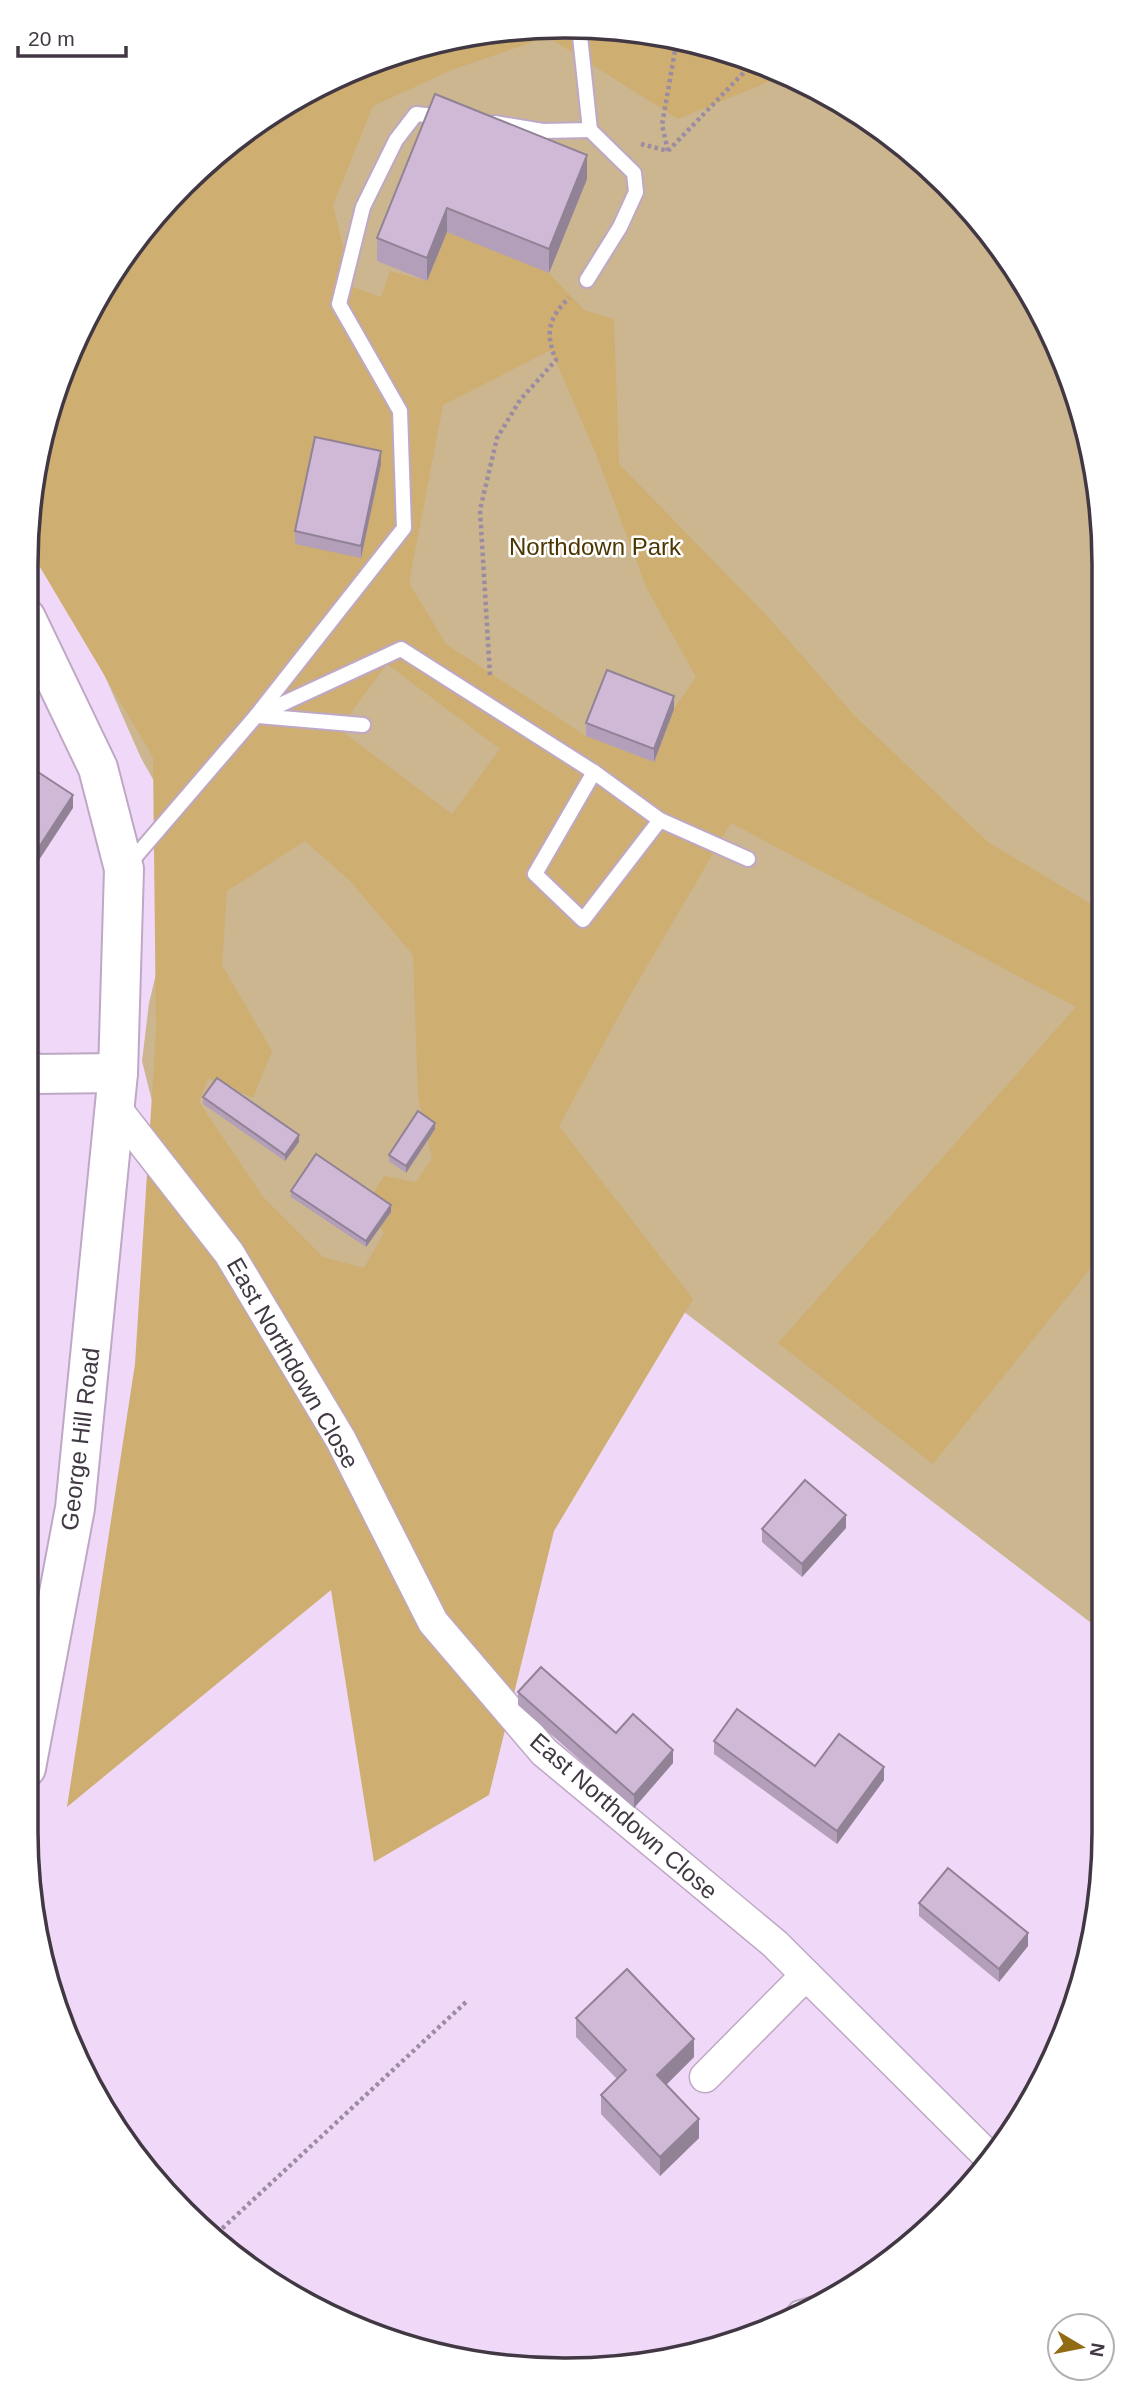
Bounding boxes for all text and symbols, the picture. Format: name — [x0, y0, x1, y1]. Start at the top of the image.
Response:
scale bar — [18, 14, 126, 58]
text: 20 m — [28, 27, 75, 50]
park label: Northdown Park — [509, 533, 682, 560]
street label: East Northdown Close — [222, 1253, 364, 1473]
street label: George Hill Road — [55, 1346, 105, 1532]
street label: East Northdown Close — [525, 1727, 723, 1905]
north arrow — [1046, 2312, 1116, 2382]
text: N — [1086, 2341, 1109, 2358]

